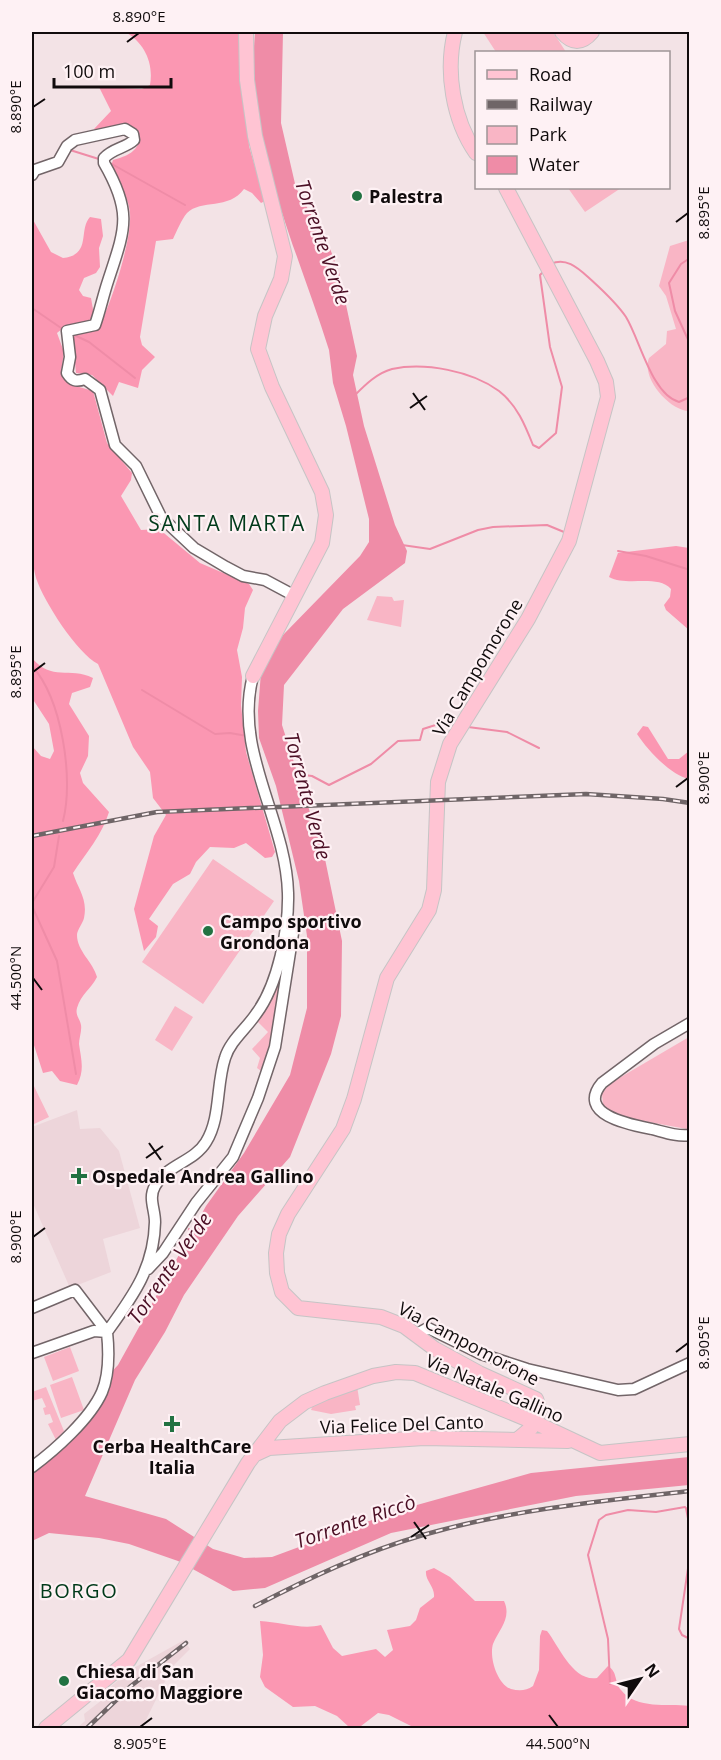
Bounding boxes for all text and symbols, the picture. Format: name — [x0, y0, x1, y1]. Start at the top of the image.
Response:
text: 8.890°E — [112, 6, 166, 26]
scale bar — [54, 51, 171, 89]
legend — [475, 51, 670, 189]
text: 100 m — [63, 59, 115, 83]
text: Road — [529, 62, 572, 86]
text: 8.890°E — [5, 80, 25, 134]
text: Railway — [529, 92, 593, 116]
text: Park — [529, 122, 567, 146]
text: Water — [529, 152, 580, 176]
water label: Torrente Verde — [289, 176, 357, 308]
place label: Palestra — [369, 184, 443, 208]
text: 8.895°E — [693, 186, 713, 240]
marker: Palestra — [350, 189, 364, 203]
district label: SANTA MARTA — [148, 509, 306, 537]
street label: Via Campomorone — [426, 594, 528, 740]
text: 8.895°E — [5, 645, 25, 699]
water label: Torrente Verde — [278, 729, 338, 863]
text: 8.900°E — [693, 751, 713, 805]
place label: Campo sportivo Grondona — [220, 909, 362, 954]
marker: Campo sportivo Grondona — [201, 924, 215, 938]
text: 44.500°N — [5, 946, 25, 1010]
place label: Ospedale Andrea Gallino — [92, 1164, 314, 1188]
marker: Ospedale Andrea Gallino — [70, 1167, 88, 1185]
water label: Torrente Verde — [120, 1207, 218, 1329]
text: 8.900°E — [5, 1210, 25, 1264]
street label: Via Campomorone — [394, 1296, 544, 1390]
text: 8.905°E — [693, 1316, 713, 1370]
street label: Via Natale Gallino — [422, 1348, 568, 1428]
street label: Via Felice Del Canto — [320, 1409, 484, 1439]
marker: Cerba HealthCare Italia — [163, 1415, 181, 1433]
place label: Cerba HealthCare Italia — [93, 1434, 251, 1479]
water label: Torrente Riccò — [291, 1488, 419, 1554]
district label: BORGO — [40, 1577, 118, 1604]
north arrow — [610, 1649, 670, 1709]
place label: Chiesa di San Giacomo Maggiore — [76, 1659, 243, 1704]
text: N — [640, 1659, 665, 1682]
marker: Chiesa di San Giacomo Maggiore — [57, 1674, 71, 1688]
text: 8.905°E — [113, 1733, 167, 1753]
text: 44.500°N — [526, 1733, 590, 1753]

